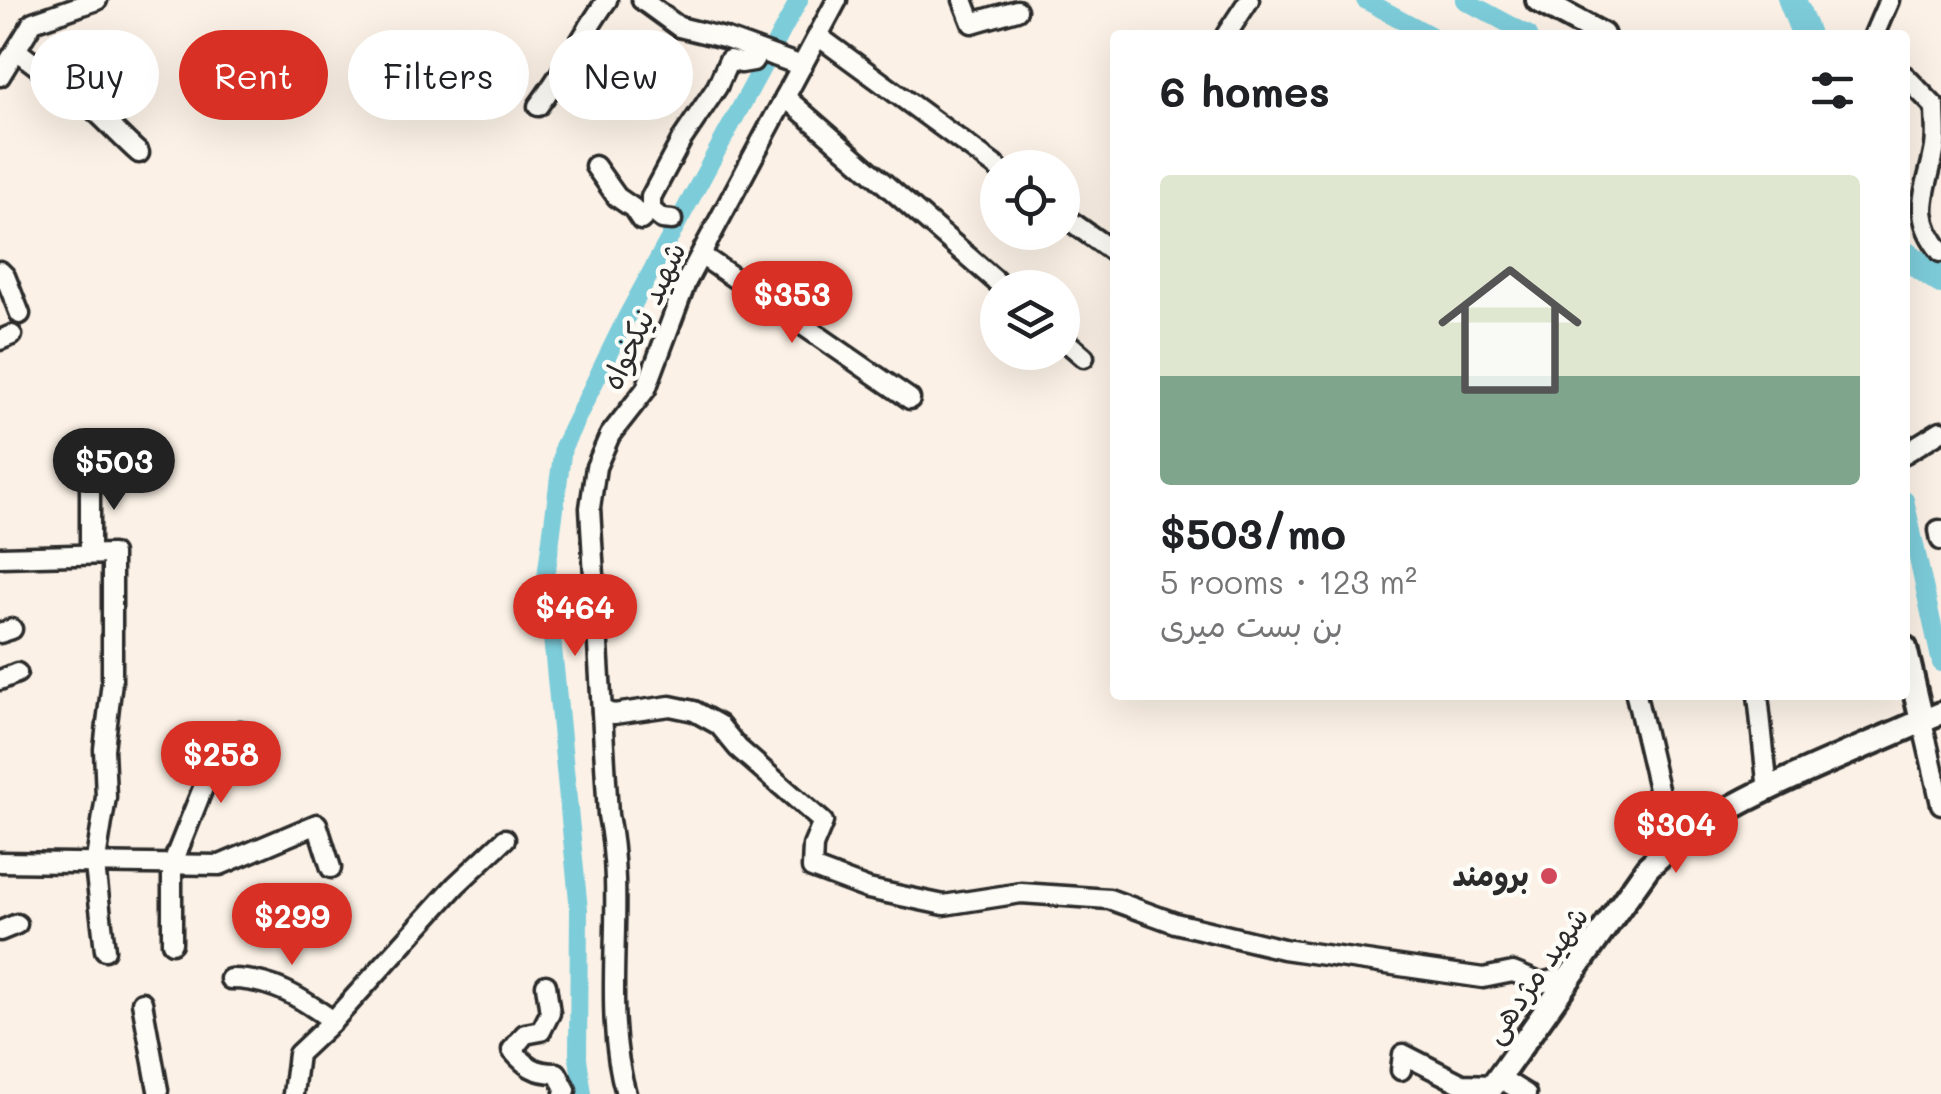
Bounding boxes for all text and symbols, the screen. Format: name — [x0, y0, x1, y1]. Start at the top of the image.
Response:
chip: Buy — [30, 30, 159, 120]
chip: Rent — [179, 30, 328, 120]
chip: Filters — [348, 30, 529, 120]
chip: New — [549, 30, 693, 120]
text: 6 homes — [1160, 63, 1330, 118]
icon: filters — [1805, 63, 1860, 118]
map controls — [980, 150, 1080, 370]
button: locate — [980, 150, 1080, 250]
street label: شهید نیکخواه — [591, 235, 694, 396]
icon: home — [1420, 240, 1600, 420]
pin: $353 — [733, 261, 851, 346]
button: layers — [980, 270, 1080, 370]
text: $353 — [754, 272, 830, 314]
pin: $503 — [55, 428, 173, 513]
text: $503 — [75, 439, 153, 481]
text: $503/mo — [1160, 505, 1346, 560]
text: 5 rooms · 123 m² — [1160, 560, 1417, 602]
pin: $464 — [516, 574, 634, 659]
text: $464 — [535, 585, 615, 627]
text: بن بست میری — [1160, 603, 1343, 645]
pin: $258 — [162, 721, 280, 806]
text: $258 — [183, 732, 259, 774]
pin: $304 — [1617, 791, 1735, 876]
text: $304 — [1636, 802, 1716, 844]
place label: برومند — [1452, 854, 1529, 896]
marker: برومند — [1538, 865, 1560, 887]
pin: $299 — [233, 883, 351, 968]
text: $299 — [254, 894, 330, 936]
street label: شهید مژدهی — [1472, 897, 1597, 1051]

